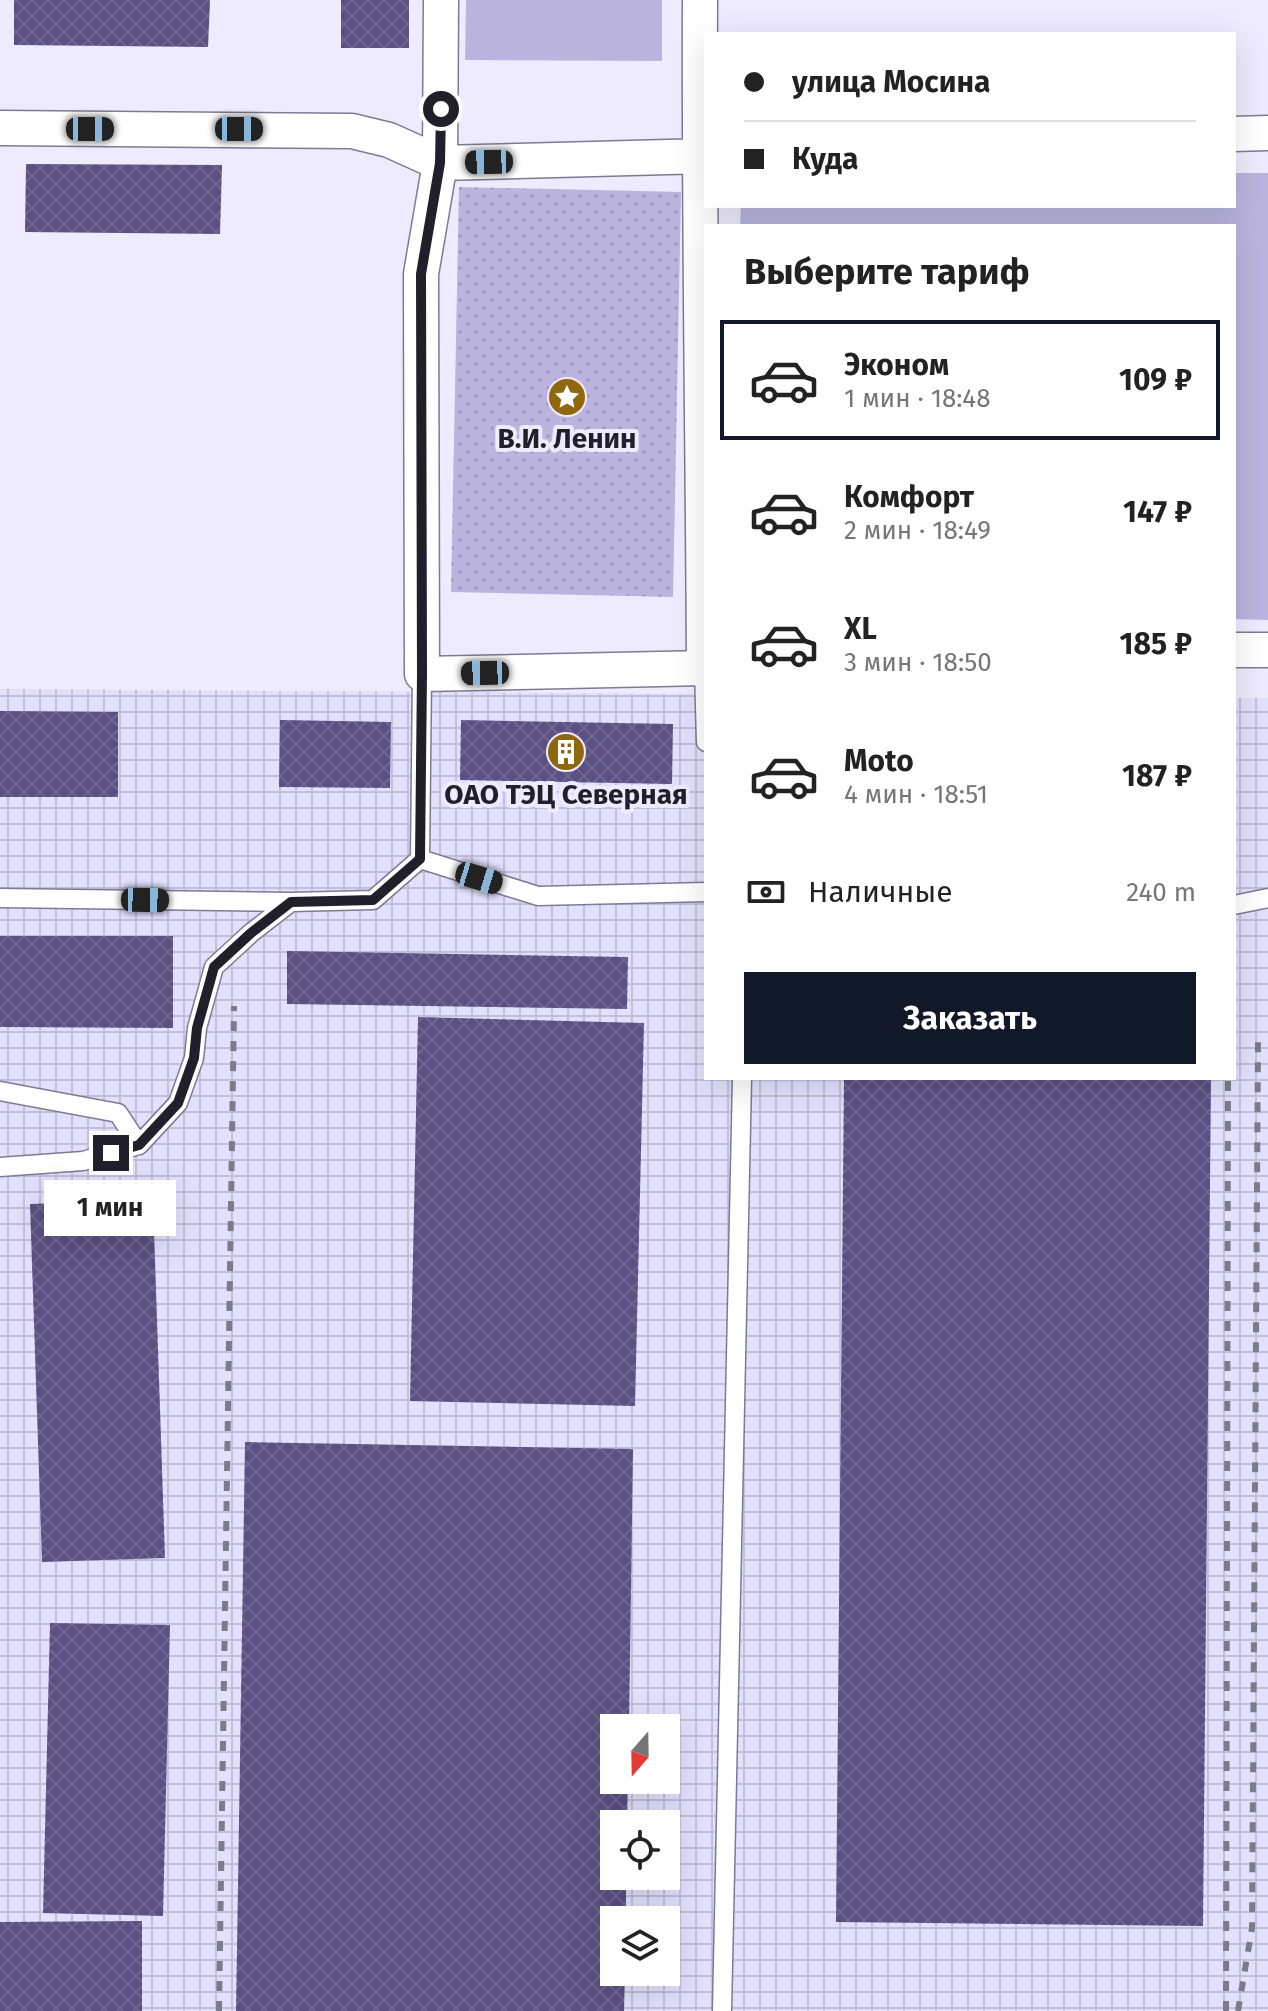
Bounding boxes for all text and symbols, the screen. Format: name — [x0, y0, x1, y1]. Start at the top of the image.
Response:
text: улица Мосина — [792, 64, 990, 100]
route start — [423, 91, 459, 127]
car — [66, 117, 114, 141]
car — [215, 117, 263, 141]
text: Куда — [792, 141, 858, 177]
car — [465, 150, 513, 174]
text: Выберите тариф — [744, 250, 1030, 294]
icon: car — [748, 344, 820, 416]
text: Эконом — [844, 347, 949, 383]
text: 109 ₽ — [1119, 362, 1192, 398]
place icon: В.И. Ленин — [546, 376, 588, 418]
text: 1 мин · 18:48 — [844, 383, 990, 414]
place label: В.И. Ленин — [497, 422, 637, 455]
icon: car — [748, 476, 820, 548]
text: Комфорт — [844, 479, 974, 515]
text: 147 ₽ — [1123, 494, 1192, 530]
text: 2 мин · 18:49 — [844, 515, 991, 546]
icon: car — [748, 608, 820, 680]
text: XL — [844, 611, 877, 647]
text: 185 ₽ — [1120, 626, 1192, 662]
text: 3 мин · 18:50 — [844, 647, 992, 678]
car — [461, 661, 509, 685]
building icon: ОАО ТЭЦ Северная — [545, 731, 587, 773]
icon: car — [748, 740, 820, 812]
text: Moto — [844, 743, 914, 779]
text: 187 ₽ — [1122, 758, 1192, 794]
place label: ОАО ТЭЦ Северная — [444, 778, 688, 811]
text: 4 мин · 18:51 — [844, 779, 988, 810]
car — [453, 860, 505, 896]
icon: cash — [744, 870, 788, 914]
text: Наличные — [808, 874, 953, 910]
text: 240 m — [1126, 877, 1196, 908]
car — [121, 888, 169, 912]
button: Заказать — [744, 972, 1196, 1064]
route end — [93, 1135, 129, 1171]
callout: 1 мин — [45, 1181, 177, 1237]
text: 1 мин — [77, 1192, 143, 1223]
north arrow — [600, 1714, 680, 1794]
map controls — [600, 1714, 680, 1986]
button: locate — [600, 1810, 680, 1890]
button: layers — [600, 1906, 680, 1986]

